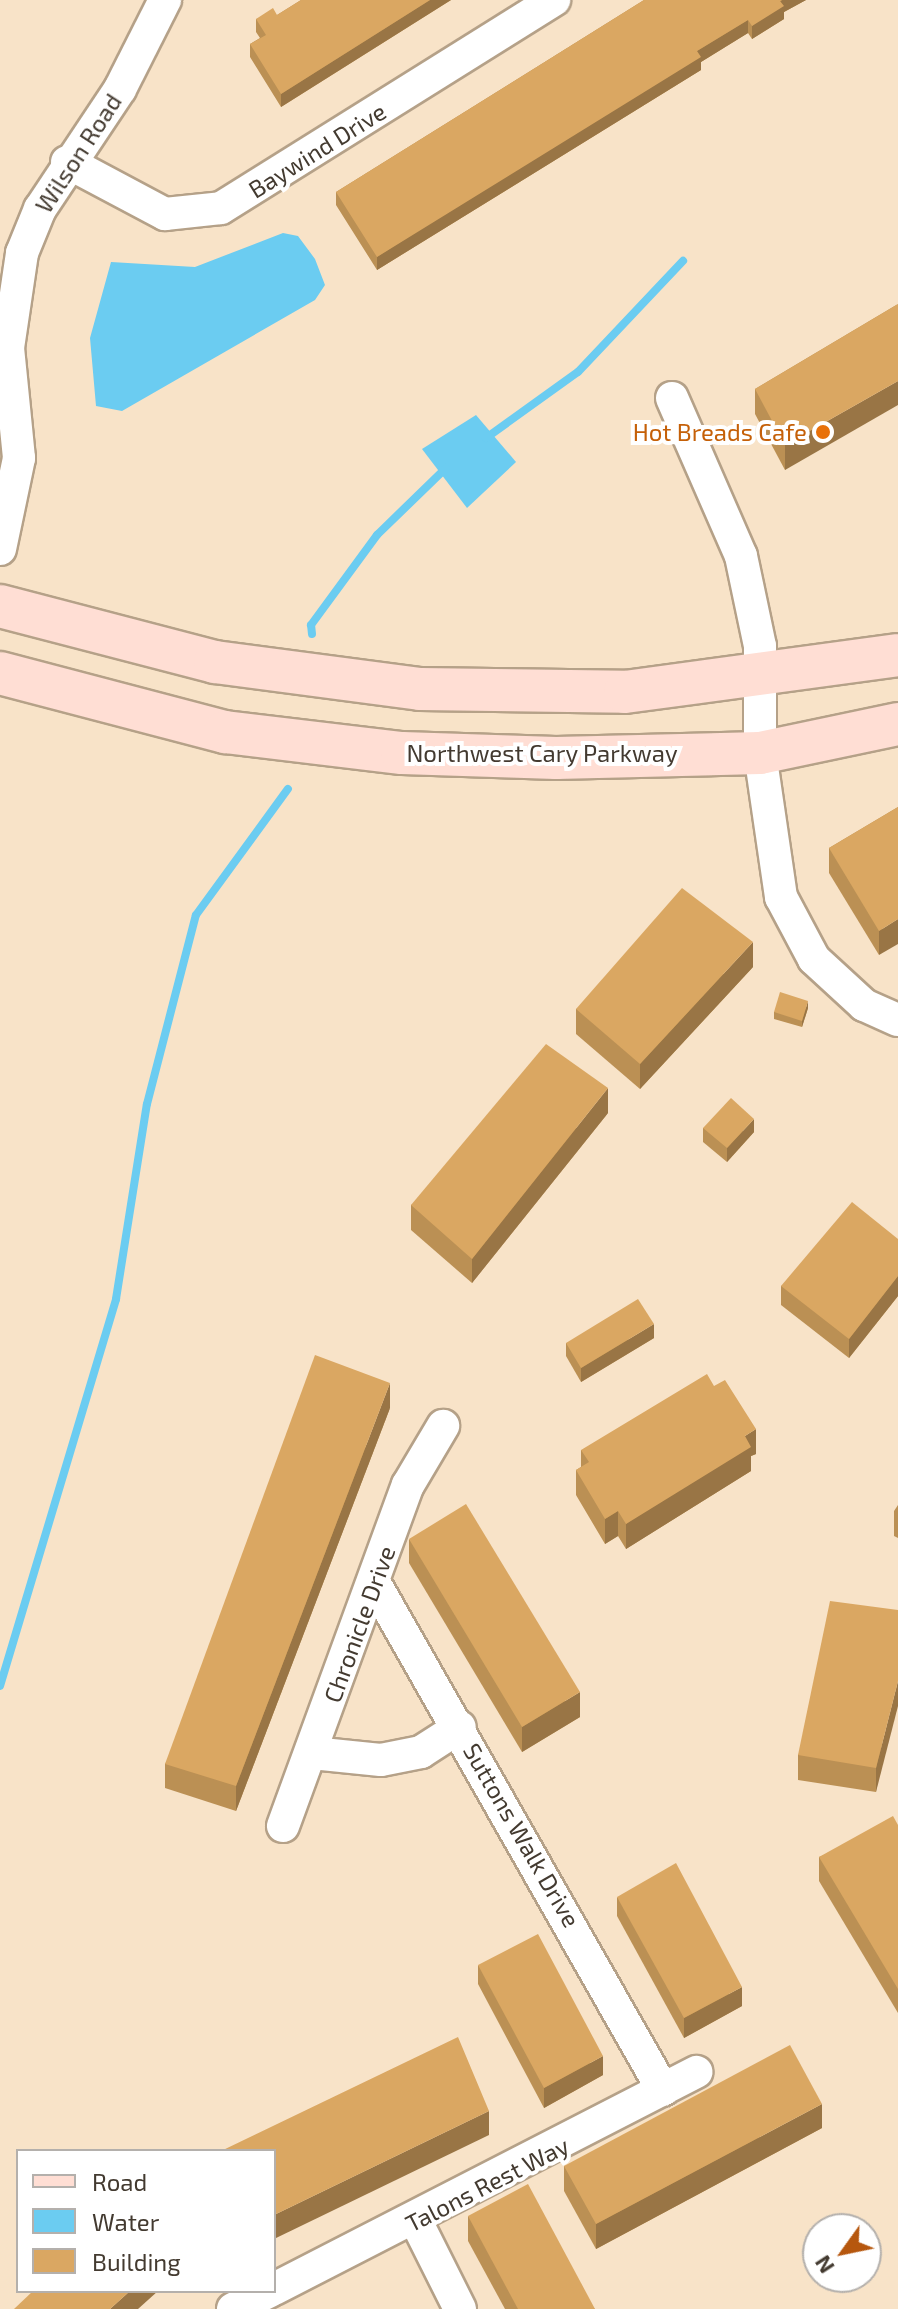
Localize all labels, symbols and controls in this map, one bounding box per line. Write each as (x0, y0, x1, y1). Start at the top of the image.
street label: Wilson Road (29, 88, 127, 218)
street label: Baywind Drive (243, 96, 391, 204)
place label: Hot Breads Cafe (633, 418, 807, 446)
marker: Hot Breads Cafe (814, 423, 832, 441)
street label: Northwest Cary Parkway (406, 739, 678, 767)
street label: Chronicle Drive (317, 1542, 401, 1706)
street label: Suttons Walk Drive (458, 1738, 586, 1932)
street label: Talons Rest Way (400, 2130, 574, 2238)
legend (16, 2149, 276, 2293)
text: Road (92, 2167, 147, 2196)
text: Water (92, 2207, 159, 2236)
north arrow (802, 2213, 882, 2293)
text: Building (92, 2247, 181, 2276)
text: N (808, 2251, 839, 2279)

